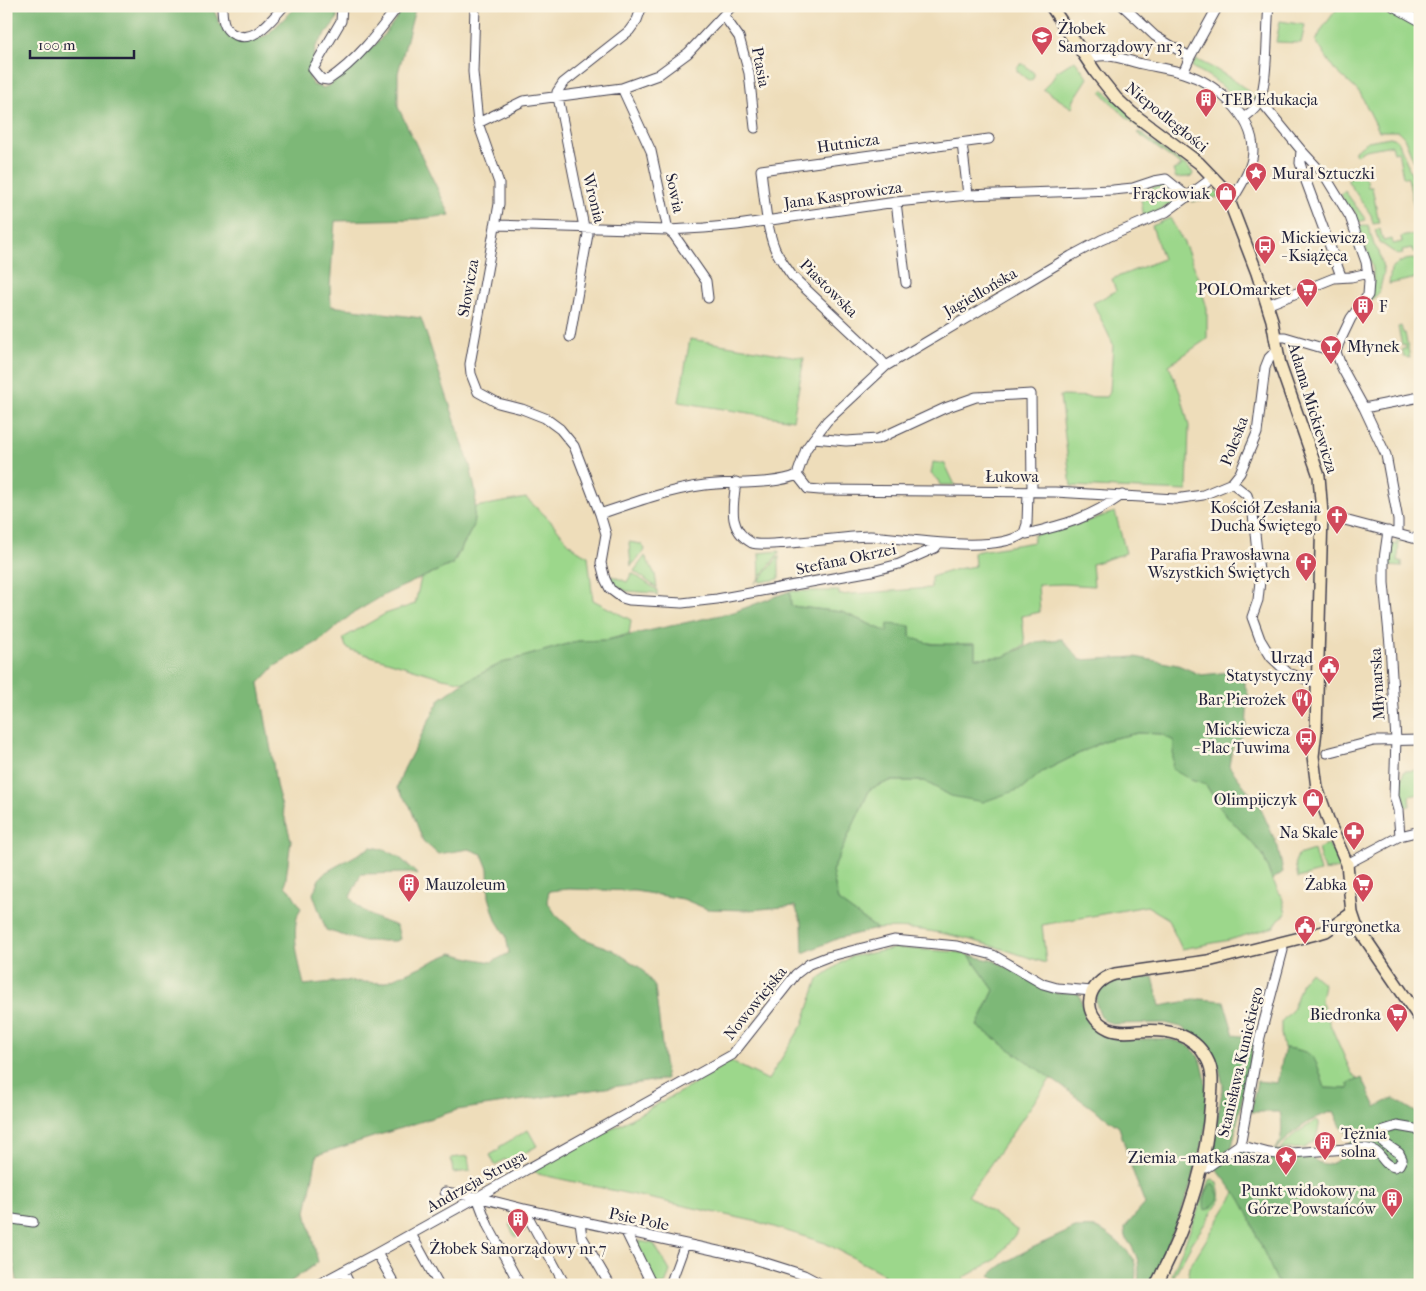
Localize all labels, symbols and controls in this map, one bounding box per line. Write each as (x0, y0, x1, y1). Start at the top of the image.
place label: Żłobek Samorządowy nr 3 (1058, 19, 1183, 56)
school or university icon: Żłobek Samorządowy nr 3 (1030, 25, 1054, 56)
scale bar (30, 28, 134, 60)
text: 100 m (38, 36, 76, 54)
street label: Ptasia (748, 45, 774, 89)
street label: Niepodległości (1122, 78, 1212, 156)
building icon: TEB Edukacja (1194, 87, 1218, 118)
place label: TEB Edukacja (1222, 90, 1319, 109)
street label: Hutnicza (816, 129, 881, 157)
place icon: Mural Sztuczki (1244, 161, 1268, 192)
place label: Mural Sztuczki (1272, 164, 1375, 183)
street label: Wronia (578, 170, 610, 226)
street label: Sowia (662, 171, 689, 215)
street label: Jana Kasprowicza (781, 177, 904, 213)
shop icon: Frąckowiak (1214, 181, 1238, 212)
place label: Frąckowiak (1132, 184, 1211, 203)
place label: Mickiewicza - Książęca (1281, 228, 1367, 265)
bus stop icon: Mickiewicza - Książęca (1253, 234, 1277, 265)
street label: Piastowska (796, 255, 863, 322)
street label: Słowicza (454, 257, 483, 318)
street label: Jagiellońska (938, 263, 1021, 322)
supermarket icon: POLOmarket (1295, 277, 1319, 308)
place label: POLOmarket (1198, 280, 1291, 299)
building icon: F (1351, 294, 1375, 325)
place label: F (1379, 297, 1388, 316)
bar icon: Młynek (1319, 334, 1343, 365)
place label: Młynek (1347, 337, 1400, 356)
street label: Adama Mickiewicza (1284, 339, 1342, 476)
street label: Poleska (1216, 413, 1252, 468)
street label: Łukowa (985, 467, 1039, 486)
place label: Kościół Zesłania Ducha Świętego (1210, 498, 1322, 535)
church icon: Kościół Zesłania Ducha Świętego (1325, 504, 1349, 535)
street label: Stefana Okrzei (794, 539, 898, 579)
place label: Parafia Prawosławna Wszystkich Świętych (1147, 545, 1291, 582)
church icon: Parafia Prawosławna Wszystkich Świętych (1294, 551, 1318, 582)
street label: Młynarska (1366, 647, 1388, 721)
place label: Urząd Statystyczny (1226, 648, 1313, 685)
public building icon: Urząd Statystyczny (1317, 654, 1341, 685)
restaurant icon: Bar Pierożek (1290, 687, 1314, 718)
place label: Bar Pierożek (1198, 690, 1287, 709)
place label: Mickiewicza - Plac Tuwima (1194, 720, 1291, 757)
bus stop icon: Mickiewicza - Plac Tuwima (1294, 726, 1318, 757)
shop icon: Olimpijczyk (1301, 787, 1325, 818)
place label: Olimpijczyk (1214, 790, 1298, 809)
pharmacy icon: Na Skale (1342, 820, 1366, 851)
place label: Na Skale (1279, 823, 1338, 842)
building icon: Mauzoleum (397, 872, 421, 903)
supermarket icon: Żabka (1351, 872, 1375, 903)
place label: Mauzoleum (425, 875, 506, 894)
place label: Żabka (1305, 875, 1348, 894)
public building icon: Furgonetka (1293, 914, 1317, 945)
place label: Furgonetka (1321, 917, 1401, 936)
street label: Nowowiejska (720, 962, 791, 1044)
street label: Stanisława Kunickiego (1213, 985, 1267, 1139)
supermarket icon: Biedronka (1385, 1002, 1409, 1033)
place label: Biedronka (1310, 1005, 1382, 1024)
place label: Tężnia solna (1341, 1124, 1387, 1161)
building icon: Tężnia solna (1313, 1130, 1337, 1161)
place icon: Ziemia - matka nasza (1274, 1145, 1298, 1176)
street label: Andrzeja Struga (422, 1146, 530, 1217)
place label: Ziemia - matka nasza (1128, 1148, 1271, 1167)
place label: Punkt widokowy na Górze Powstańców (1241, 1181, 1377, 1218)
building icon: Punkt widokowy na Górze Powstańców (1380, 1187, 1404, 1218)
street label: Psie Pole (607, 1203, 671, 1235)
building icon: Żłobek Samorządowy nr 7 (506, 1207, 530, 1238)
place label: Żłobek Samorządowy nr 7 (430, 1239, 607, 1258)

